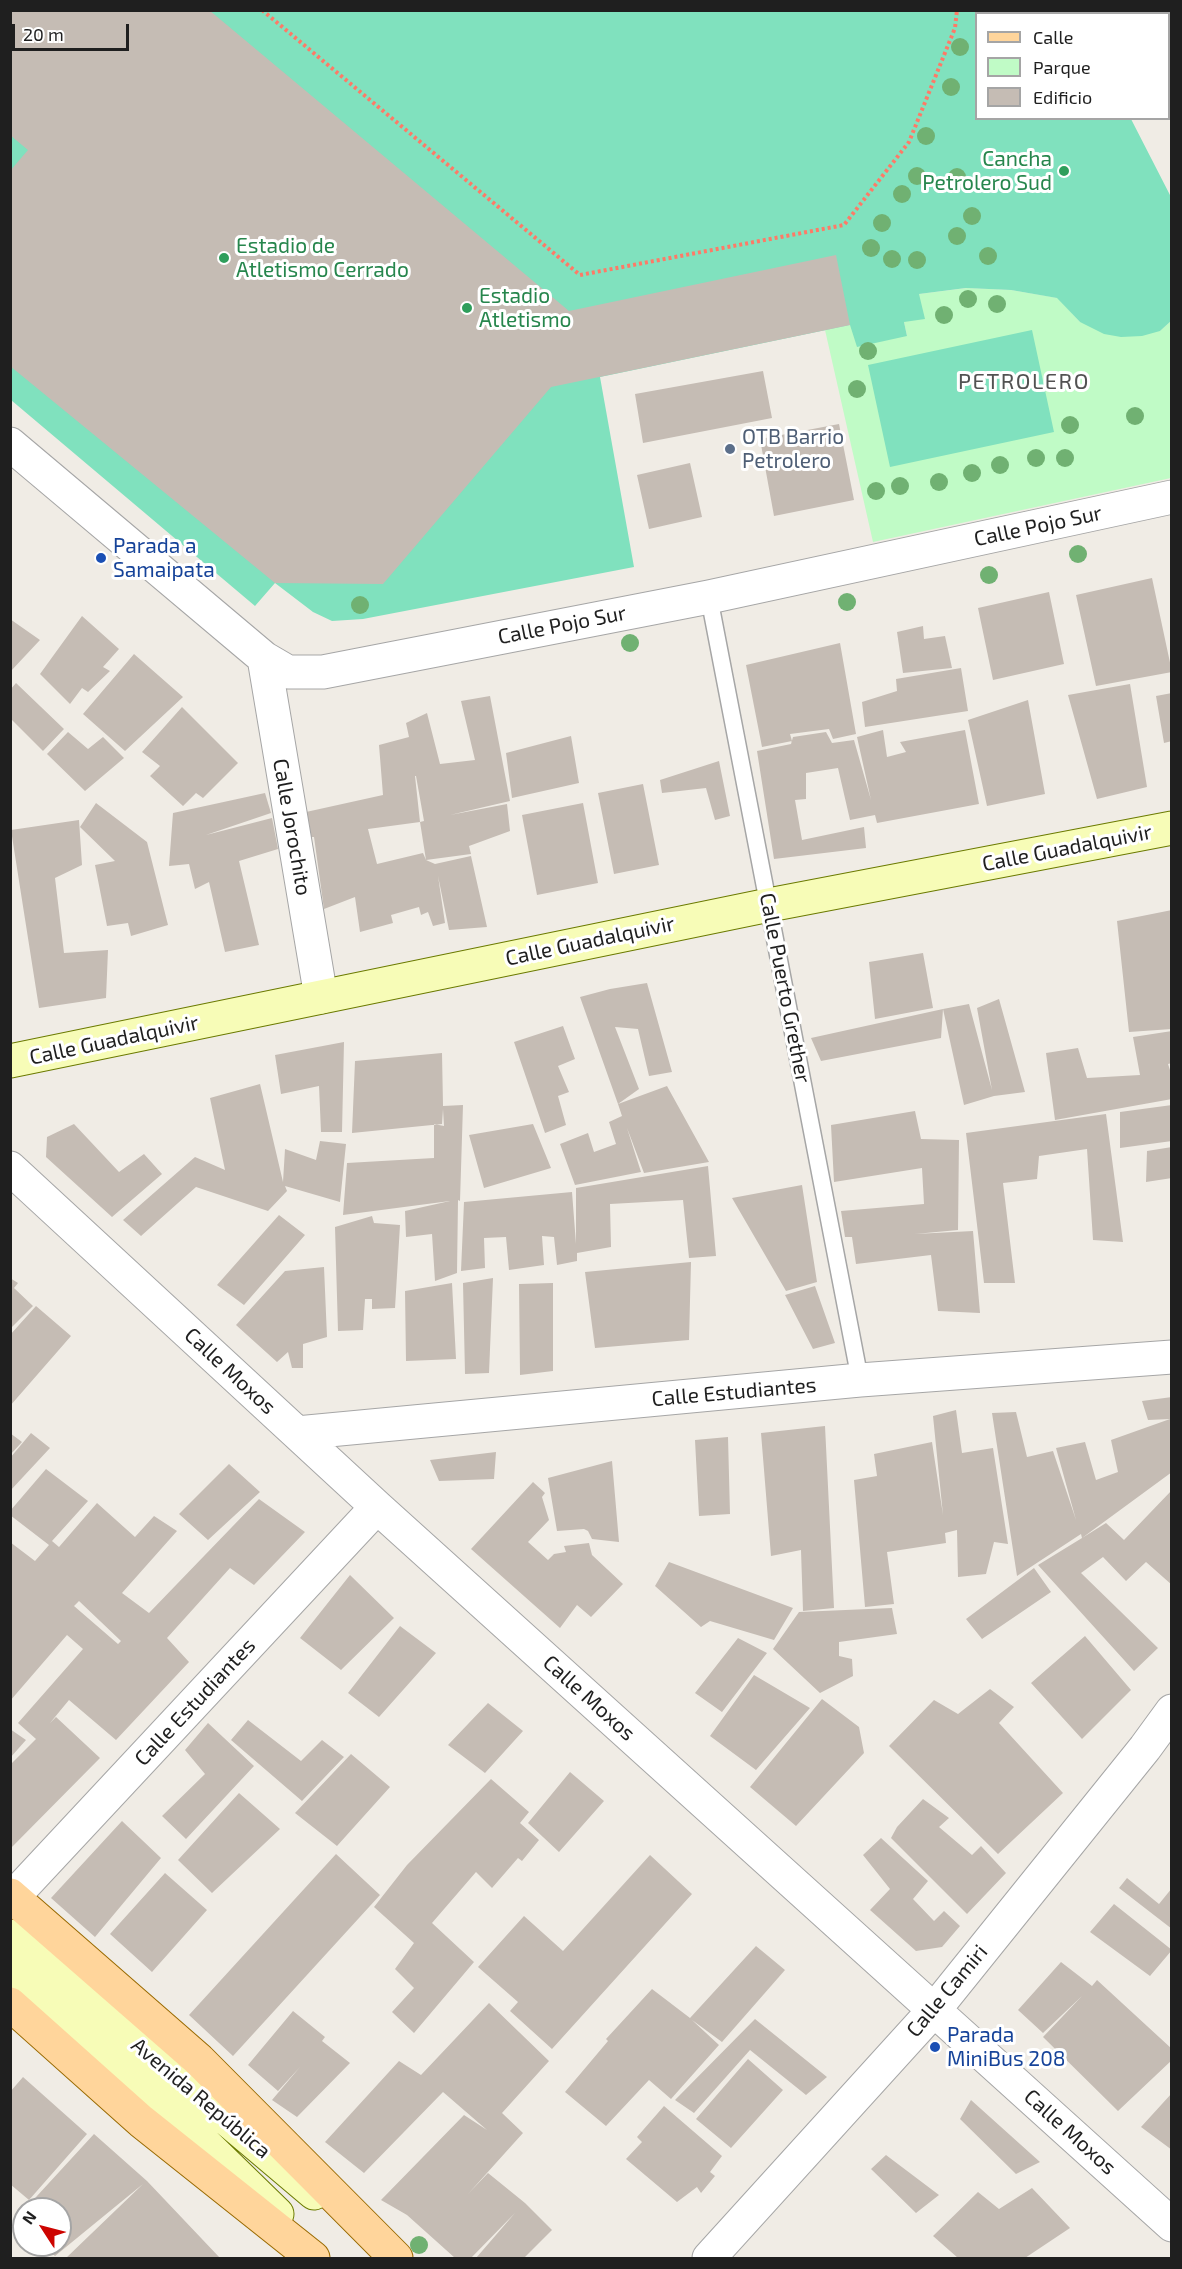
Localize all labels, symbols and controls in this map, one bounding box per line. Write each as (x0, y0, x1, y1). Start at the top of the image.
scale bar (15, 12, 132, 50)
legend (975, 12, 1170, 120)
text: 20 m (23, 23, 64, 45)
text: Calle (1033, 26, 1074, 48)
text: Parque (1033, 56, 1091, 78)
text: Edificio (1033, 86, 1092, 108)
place label: Cancha Petrolero Sud (922, 146, 1052, 196)
marker: Cancha Petrolero Sud (1057, 164, 1071, 178)
place label: Estadio de Atletismo Cerrado (236, 233, 409, 283)
marker: Estadio de Atletismo Cerrado (217, 251, 231, 265)
place label: Estadio Atletismo (479, 283, 572, 333)
marker: Estadio Atletismo (460, 301, 474, 315)
district label: PETROLERO (958, 369, 1090, 395)
place label: OTB Barrio Petrolero (742, 424, 844, 474)
marker: OTB Barrio Petrolero (723, 442, 737, 456)
street label: Calle Pojo Sur (972, 500, 1104, 552)
place label: Parada a Samaipata (113, 533, 215, 583)
marker: Parada a Samaipata (94, 551, 108, 565)
street label: Calle Pojo Sur (496, 600, 628, 650)
street label: Calle Jorochito (268, 757, 316, 897)
street label: Calle Guadalquivir (980, 819, 1154, 877)
street label: Calle Puerto Grether (754, 891, 816, 1085)
street label: Calle Guadalquivir (503, 911, 677, 971)
street label: Calle Guadalquivir (27, 1010, 201, 1070)
street label: Calle Moxos (179, 1322, 281, 1420)
street label: Calle Estudiantes (651, 1372, 817, 1412)
street label: Calle Estudiantes (129, 1633, 261, 1771)
street label: Calle Moxos (538, 1650, 640, 1746)
street label: Calle Camiri (901, 1940, 993, 2042)
place label: Parada MiniBus 208 (947, 2022, 1066, 2072)
street label: Avenida República (126, 2032, 276, 2164)
marker: Parada MiniBus 208 (928, 2040, 942, 2054)
street label: Calle Moxos (1019, 2084, 1121, 2180)
north arrow (12, 2197, 72, 2257)
text: N (18, 2207, 40, 2228)

